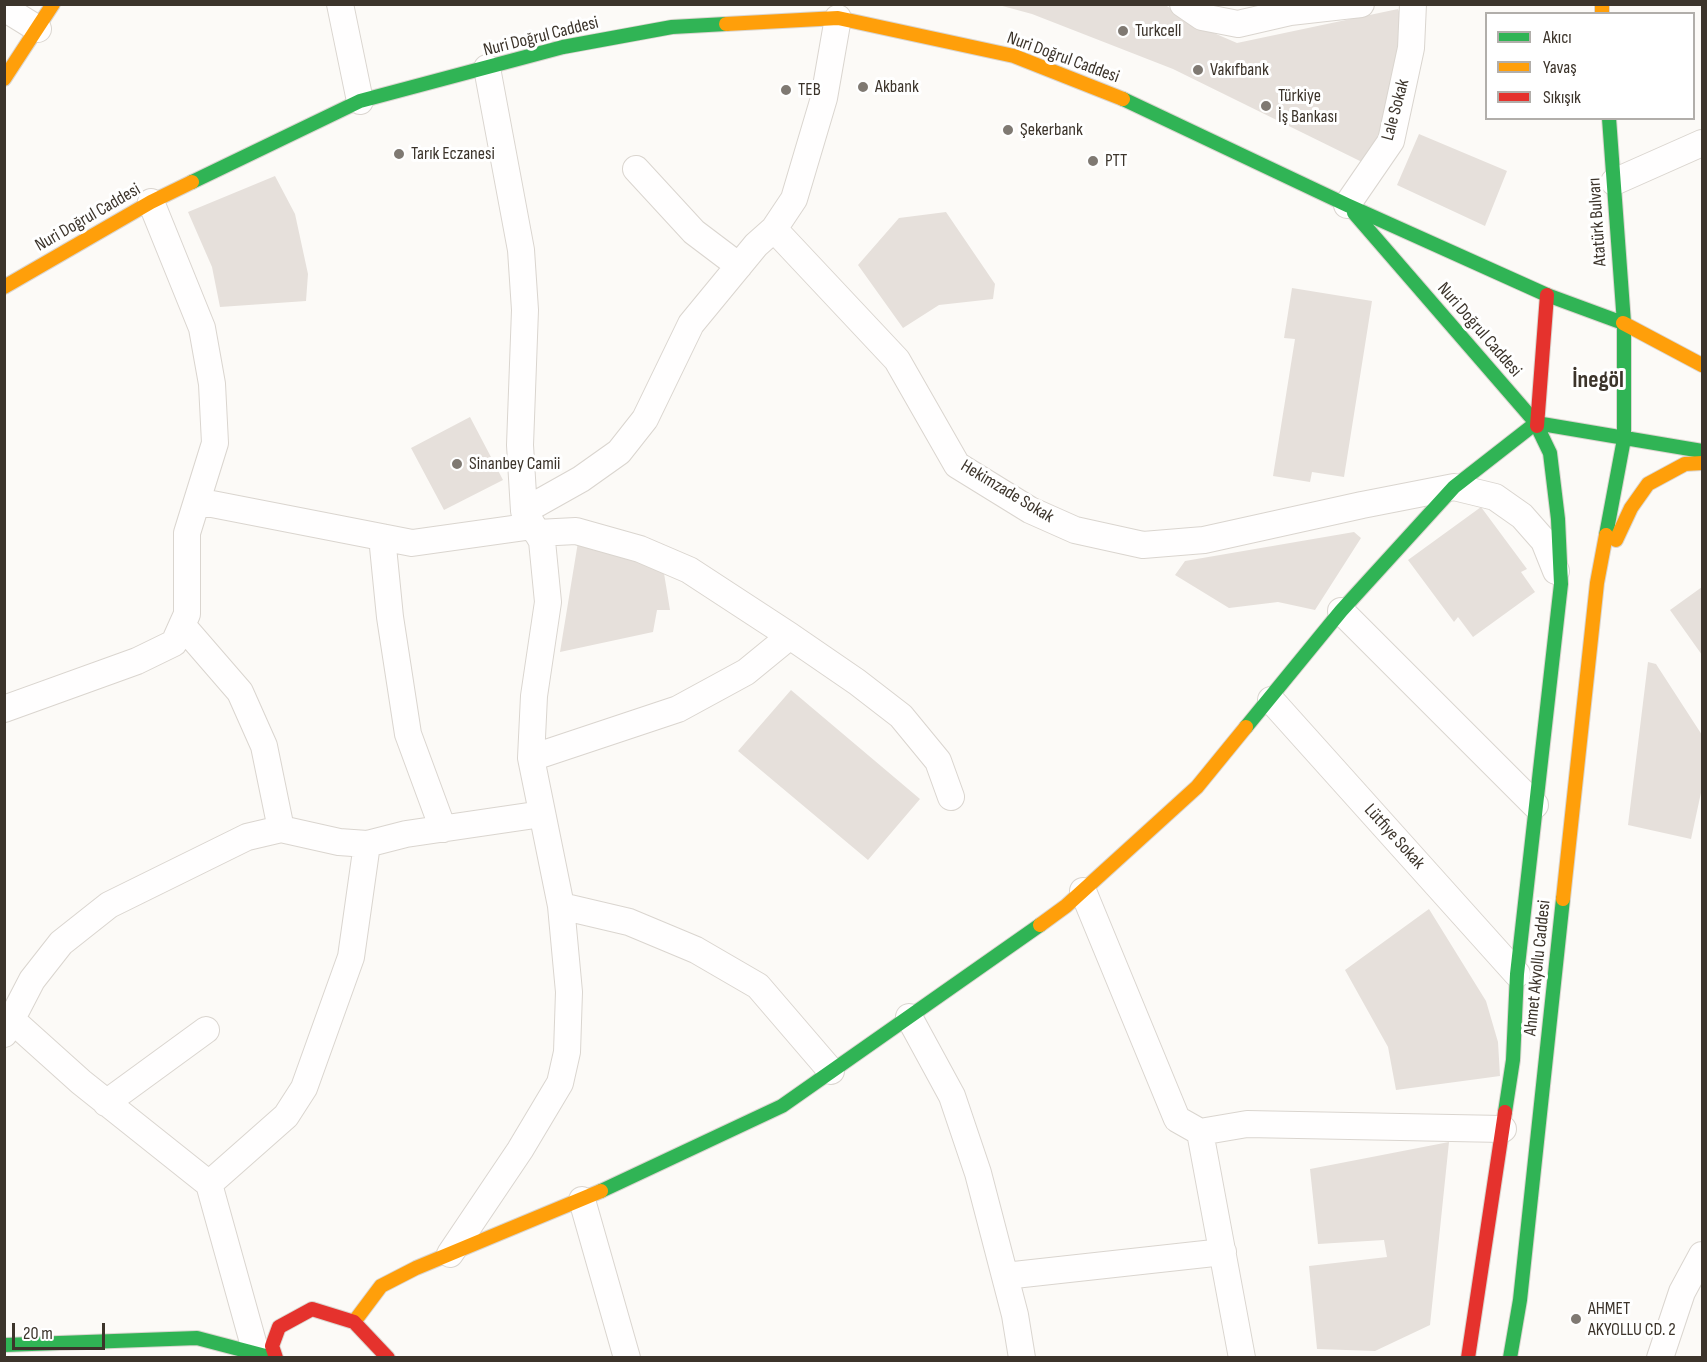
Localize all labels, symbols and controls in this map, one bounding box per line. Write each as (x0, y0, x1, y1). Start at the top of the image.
street label: Nuri Doğrul Caddesi (481, 12, 601, 62)
legend (1485, 12, 1695, 120)
place label: Turkcell (1135, 20, 1181, 42)
marker: Turkcell (1116, 24, 1130, 38)
text: Akıcı (1543, 27, 1572, 48)
street label: Nuri Doğrul Caddesi (1004, 28, 1122, 88)
text: Yavaş (1543, 57, 1577, 78)
place label: Vakıfbank (1210, 59, 1269, 81)
marker: Vakıfbank (1191, 63, 1205, 77)
place label: Akbank (875, 76, 919, 98)
street label: Lale Sokak (1377, 77, 1415, 143)
place label: TEB (798, 79, 821, 101)
marker: Akbank (856, 80, 870, 94)
marker: TEB (779, 83, 793, 97)
place label: Türkiye İş Bankası (1278, 85, 1337, 128)
text: Sıkışık (1543, 87, 1581, 108)
marker: Türkiye İş Bankası (1259, 99, 1273, 113)
place label: Şekerbank (1020, 119, 1083, 141)
marker: Şekerbank (1001, 123, 1015, 137)
place label: Tarık Eczanesi (411, 143, 495, 165)
marker: Tarık Eczanesi (392, 147, 406, 161)
place label: PTT (1105, 150, 1127, 172)
marker: PTT (1086, 154, 1100, 168)
street label: Atatürk Bulvarı (1584, 177, 1612, 267)
street label: Nuri Doğrul Caddesi (32, 179, 144, 257)
street label: Nuri Doğrul Caddesi (1432, 278, 1526, 382)
district label: İnegöl (1572, 367, 1624, 395)
place label: Sinanbey Camii (469, 453, 560, 475)
street label: Hekimzade Sokak (956, 456, 1058, 528)
marker: Sinanbey Camii (450, 457, 464, 471)
street label: Lütfiye Sokak (1359, 800, 1429, 874)
street label: Ahmet Akyollu Caddesi (1520, 899, 1556, 1037)
place label: AHMET AKYOLLU CD. 2 (1588, 1298, 1676, 1340)
scale bar (15, 1311, 108, 1349)
marker: AHMET AKYOLLU CD. 2 (1569, 1312, 1583, 1326)
text: 20 m (23, 1323, 53, 1344)

